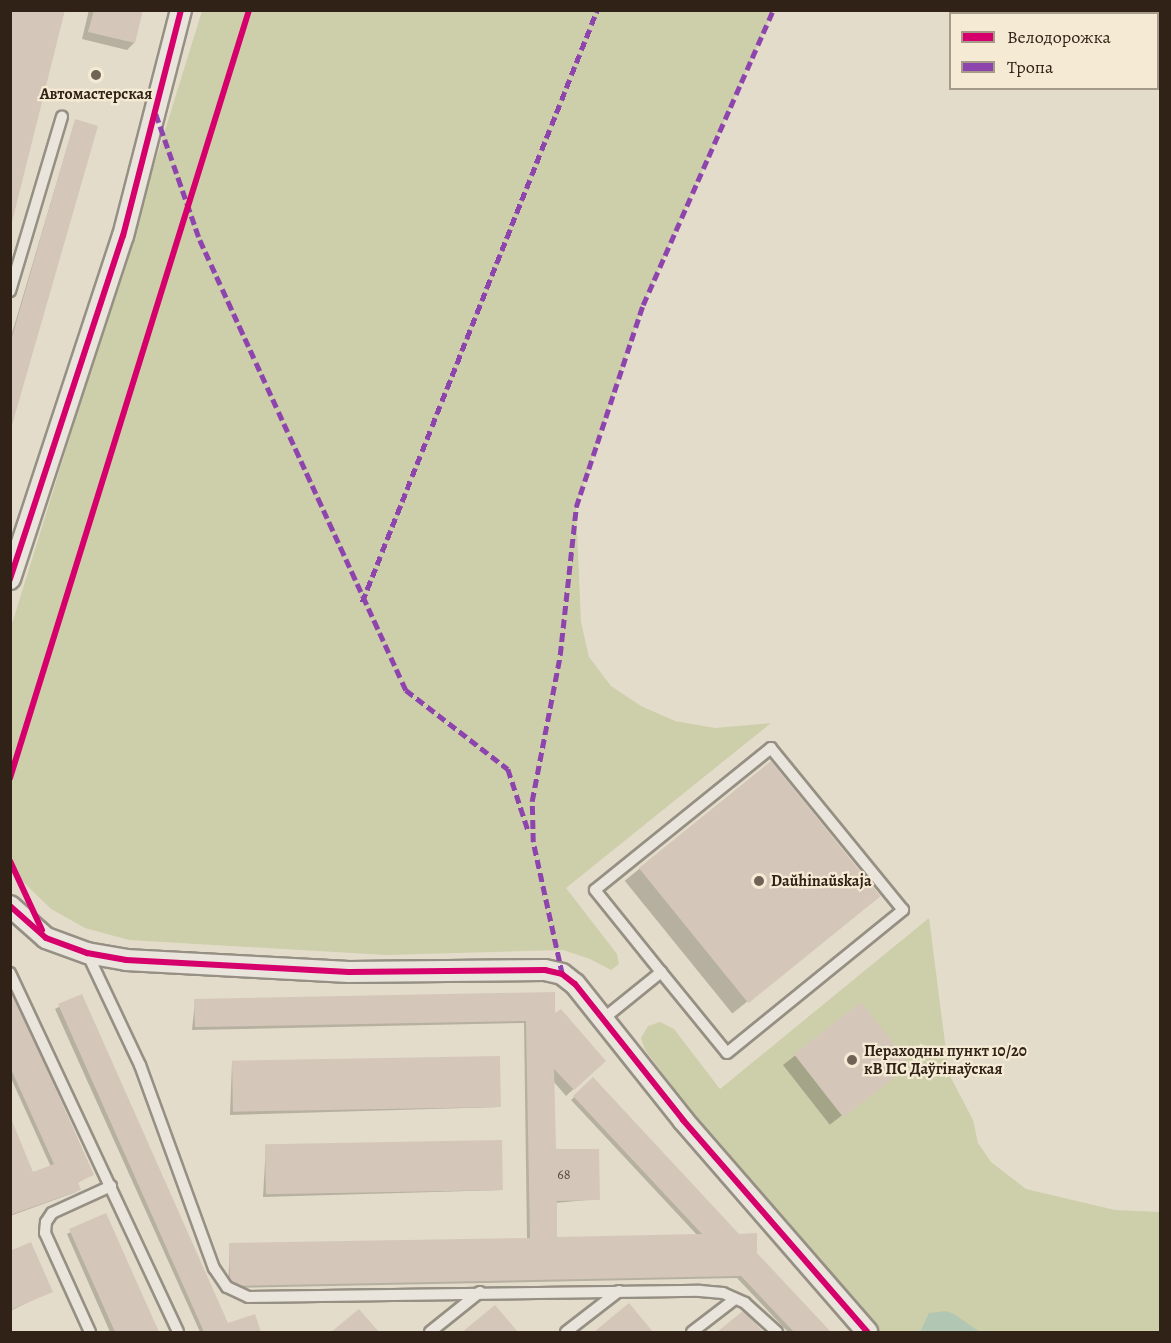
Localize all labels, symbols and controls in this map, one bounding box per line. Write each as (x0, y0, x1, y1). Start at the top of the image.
legend (949, 12, 1159, 90)
text: Велодорожка (1007, 25, 1111, 49)
text: Тропа (1007, 55, 1053, 79)
marker: Автомастерская (89, 68, 103, 82)
place label: Автомастерская (40, 84, 152, 104)
place label: Daŭhinaŭskaja (771, 871, 872, 891)
marker: Daŭhinaŭskaja (752, 874, 766, 888)
place label: Пераходны пункт 10/20 кВ ПС Даўгінаўская (864, 1041, 1027, 1079)
marker: Пераходны пункт 10/20 кВ ПС Даўгінаўская (845, 1053, 859, 1067)
house number: 68 (557, 1167, 571, 1183)

